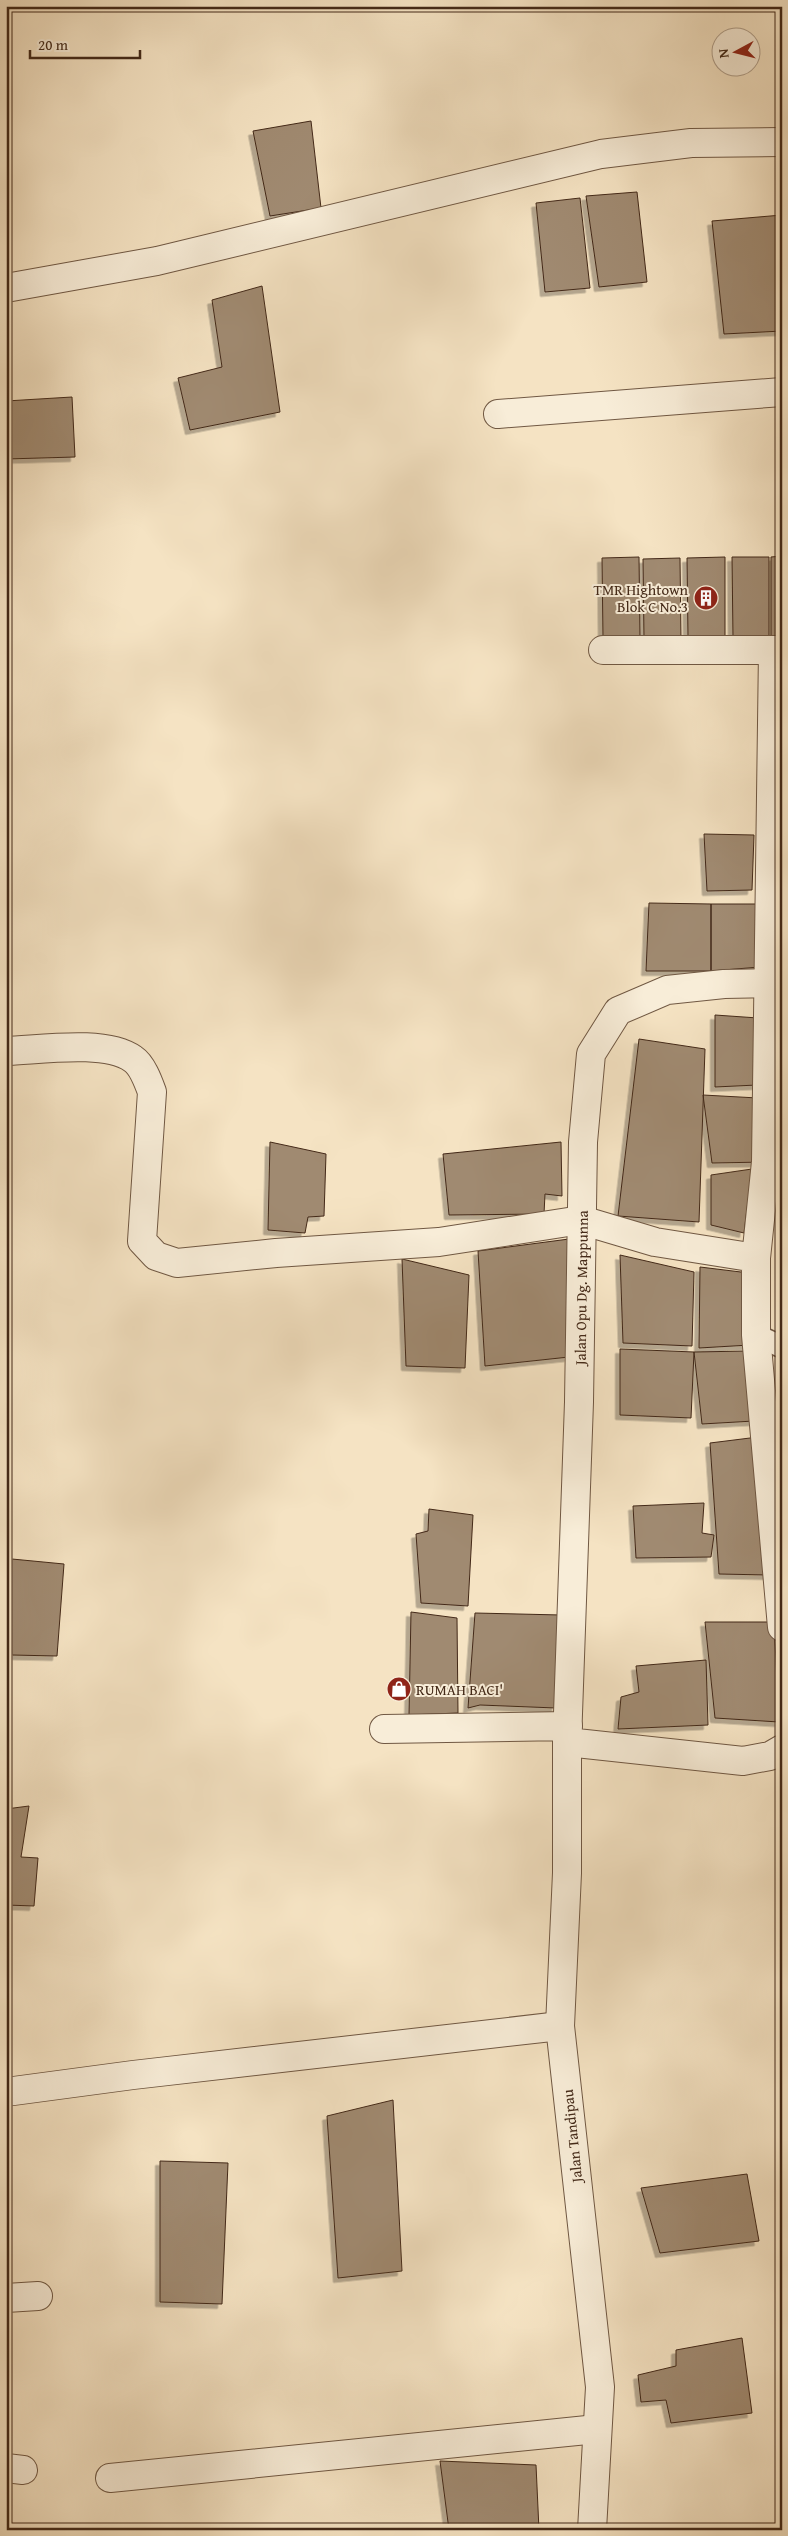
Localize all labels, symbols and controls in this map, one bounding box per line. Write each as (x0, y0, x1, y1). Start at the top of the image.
scale bar (30, 28, 140, 60)
north arrow (710, 28, 760, 78)
text: 20 m (38, 34, 69, 55)
text: N (713, 47, 734, 59)
place label: TMR Hightown Blok C No.3 (594, 579, 689, 617)
building icon: TMR Hightown Blok C No.3 (693, 585, 719, 611)
street label: Jalan Opu Dg. Mappunna (569, 1210, 592, 1367)
shop icon: RUMAH BACI' (386, 1676, 412, 1702)
place label: RUMAH BACI' (416, 1679, 503, 1700)
street label: Jalan Tandipau (557, 2087, 588, 2186)

